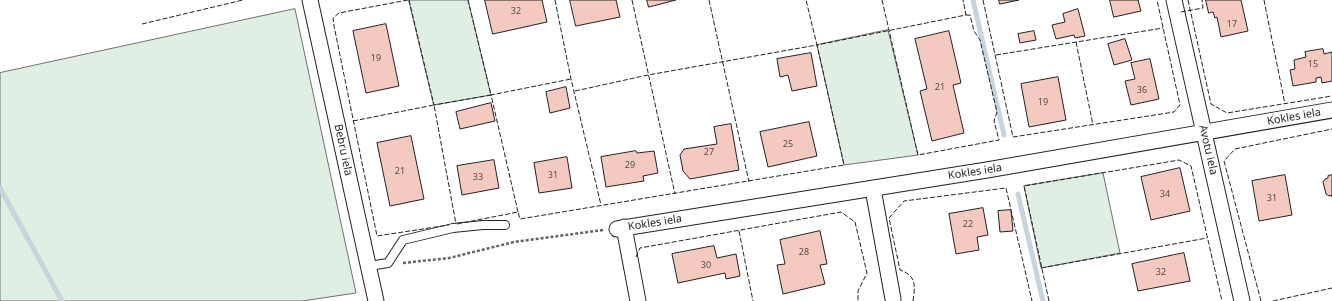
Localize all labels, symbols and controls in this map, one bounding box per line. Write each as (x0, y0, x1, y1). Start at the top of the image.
house number: 32 (511, 6, 521, 16)
house number: 17 (1227, 19, 1237, 29)
house number: 19 (371, 53, 381, 63)
house number: 15 (1308, 59, 1318, 69)
house number: 21 (935, 82, 945, 92)
house number: 36 (1137, 85, 1147, 95)
house number: 19 (1038, 97, 1048, 107)
street label: Kokles iela (1266, 106, 1322, 128)
street label: Bebru iela (331, 123, 355, 177)
street label: Avotu iela (1196, 124, 1220, 176)
house number: 25 (783, 139, 793, 149)
house number: 27 (704, 147, 714, 157)
house number: 29 (625, 160, 635, 170)
street label: Kokles iela (947, 161, 1003, 183)
house number: 21 (395, 166, 405, 176)
house number: 31 (548, 170, 558, 180)
house number: 33 (473, 172, 483, 182)
house number: 34 (1160, 189, 1170, 199)
house number: 31 (1267, 193, 1277, 203)
street label: Kokles iela (627, 212, 683, 234)
house number: 22 (963, 219, 973, 229)
house number: 28 (799, 247, 809, 257)
house number: 30 (701, 260, 711, 270)
house number: 32 (1156, 267, 1166, 277)

